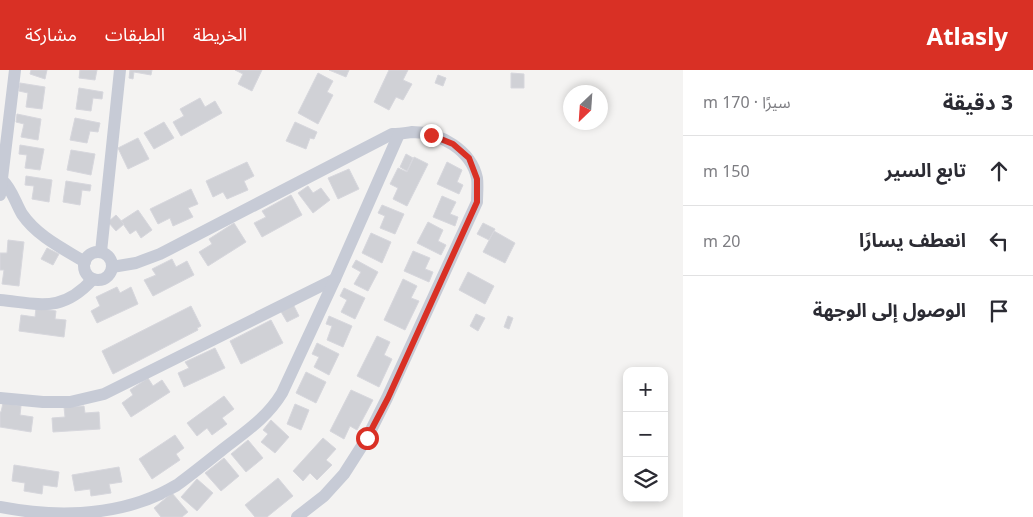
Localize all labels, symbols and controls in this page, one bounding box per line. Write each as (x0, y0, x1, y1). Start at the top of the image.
text: Atlasly (927, 19, 1008, 52)
text: مشاركة (25, 22, 77, 46)
text: الطبقات (105, 22, 165, 46)
text: الخريطة (193, 22, 247, 46)
north arrow (563, 85, 608, 130)
text: 3 دقيقة (943, 88, 1013, 116)
text: سيرًا · 170 m (703, 91, 790, 113)
route end (420, 124, 443, 147)
text: تابع السير (885, 157, 966, 183)
icon: ahead (985, 157, 1013, 185)
text: 150 m (703, 160, 750, 182)
text: انعطف يسارًا (859, 227, 966, 253)
icon: left (985, 227, 1013, 255)
text: 20 m (703, 230, 740, 252)
text: الوصول إلى الوجهة (813, 297, 966, 323)
icon: arrive (985, 297, 1013, 325)
map controls (623, 367, 668, 502)
button: + (623, 367, 668, 412)
button: − (623, 412, 668, 457)
route start (356, 427, 379, 450)
button: layers (623, 457, 668, 502)

